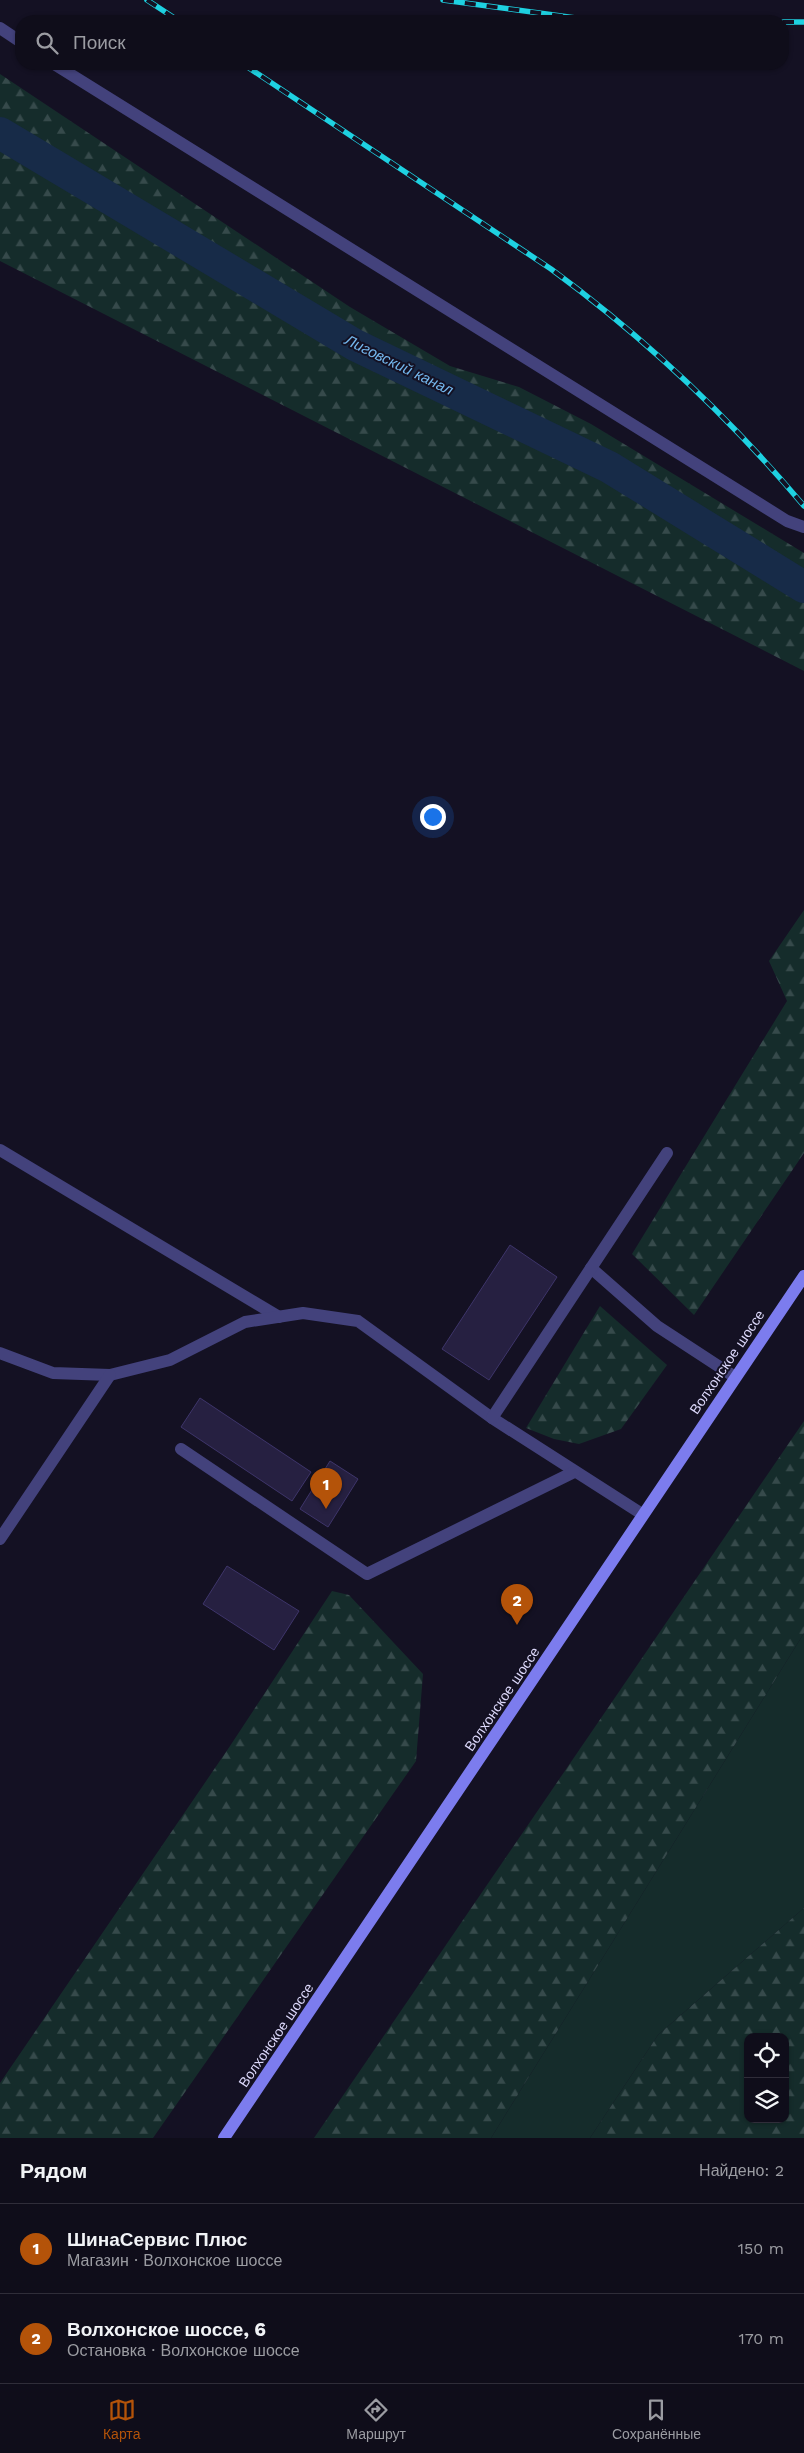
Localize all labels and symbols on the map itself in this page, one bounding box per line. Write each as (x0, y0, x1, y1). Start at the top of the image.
water label: Лиговский канал (341, 331, 457, 399)
your location (420, 804, 446, 830)
street label: Волхонское шоссе (686, 1307, 768, 1417)
pin: 1 (310, 1468, 342, 1509)
pin: 2 (501, 1584, 533, 1625)
street label: Волхонское шоссе (461, 1644, 543, 1754)
street label: Волхонское шоссе (235, 1980, 317, 2090)

